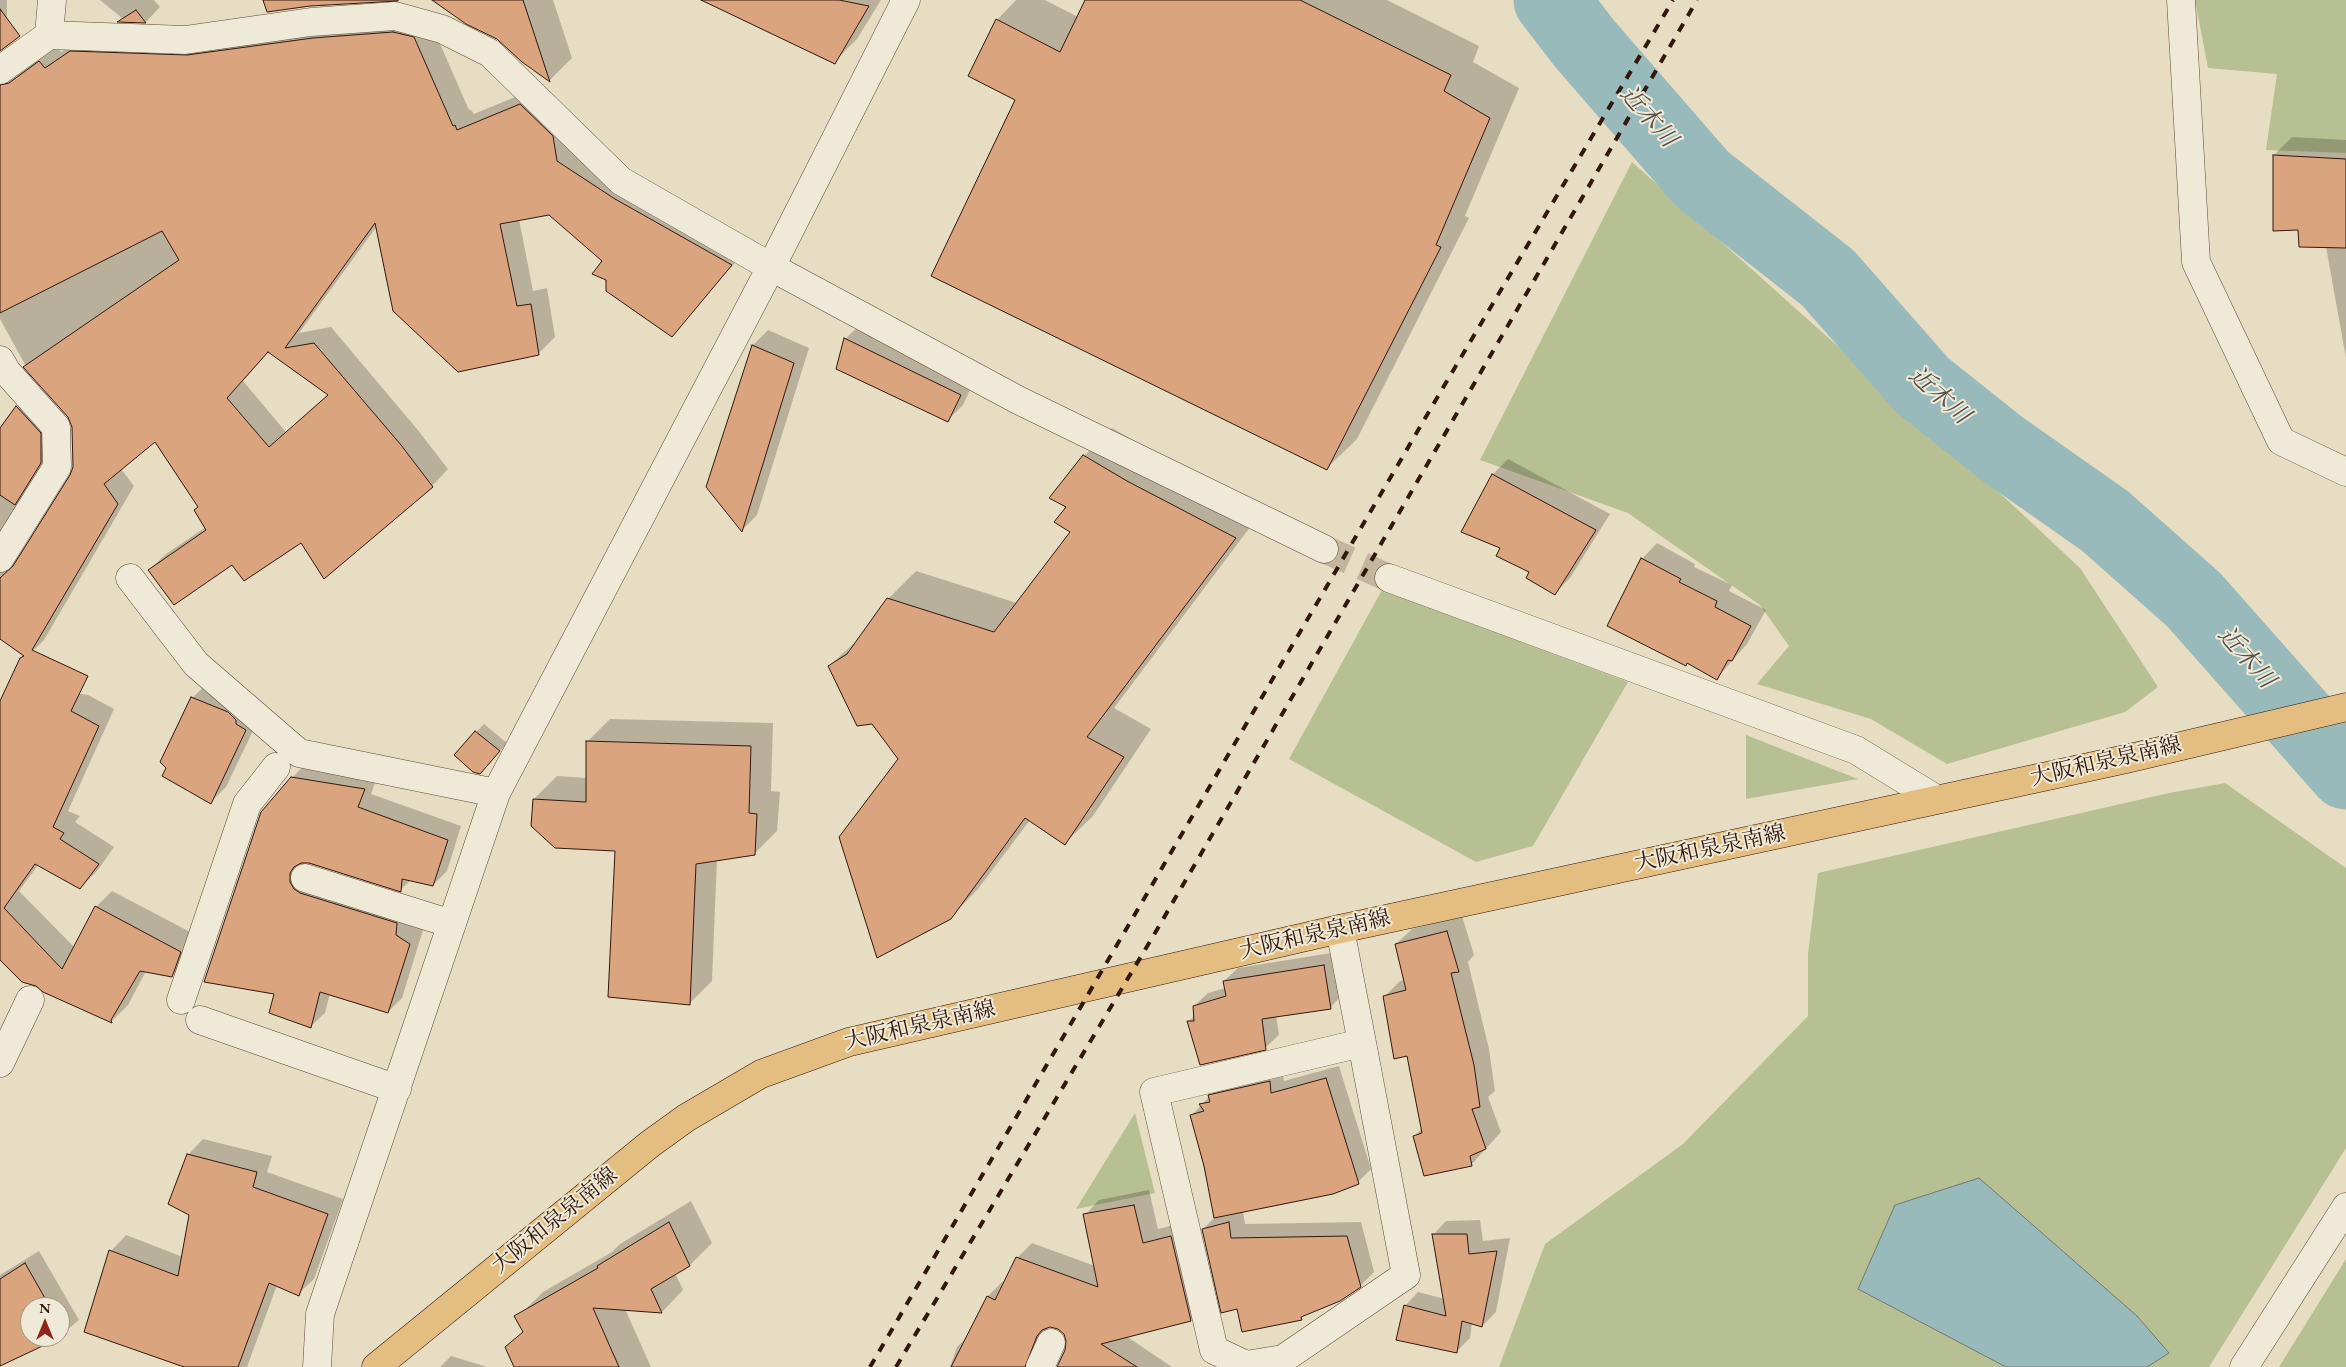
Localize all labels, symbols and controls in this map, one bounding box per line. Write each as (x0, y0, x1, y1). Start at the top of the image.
water label: 近木川 (1614, 80, 1682, 154)
water label: 近木川 (1903, 361, 1975, 431)
water label: 近木川 (2212, 621, 2280, 695)
street label: 大阪和泉泉南線 (2028, 732, 2184, 792)
street label: 大阪和泉泉南線 (1632, 820, 1788, 878)
street label: 大阪和泉泉南線 (1237, 905, 1393, 965)
street label: 大阪和泉泉南線 (842, 996, 998, 1056)
street label: 大阪和泉泉南線 (487, 1162, 623, 1280)
north arrow (20, 1297, 70, 1347)
text: N (39, 1299, 51, 1317)

